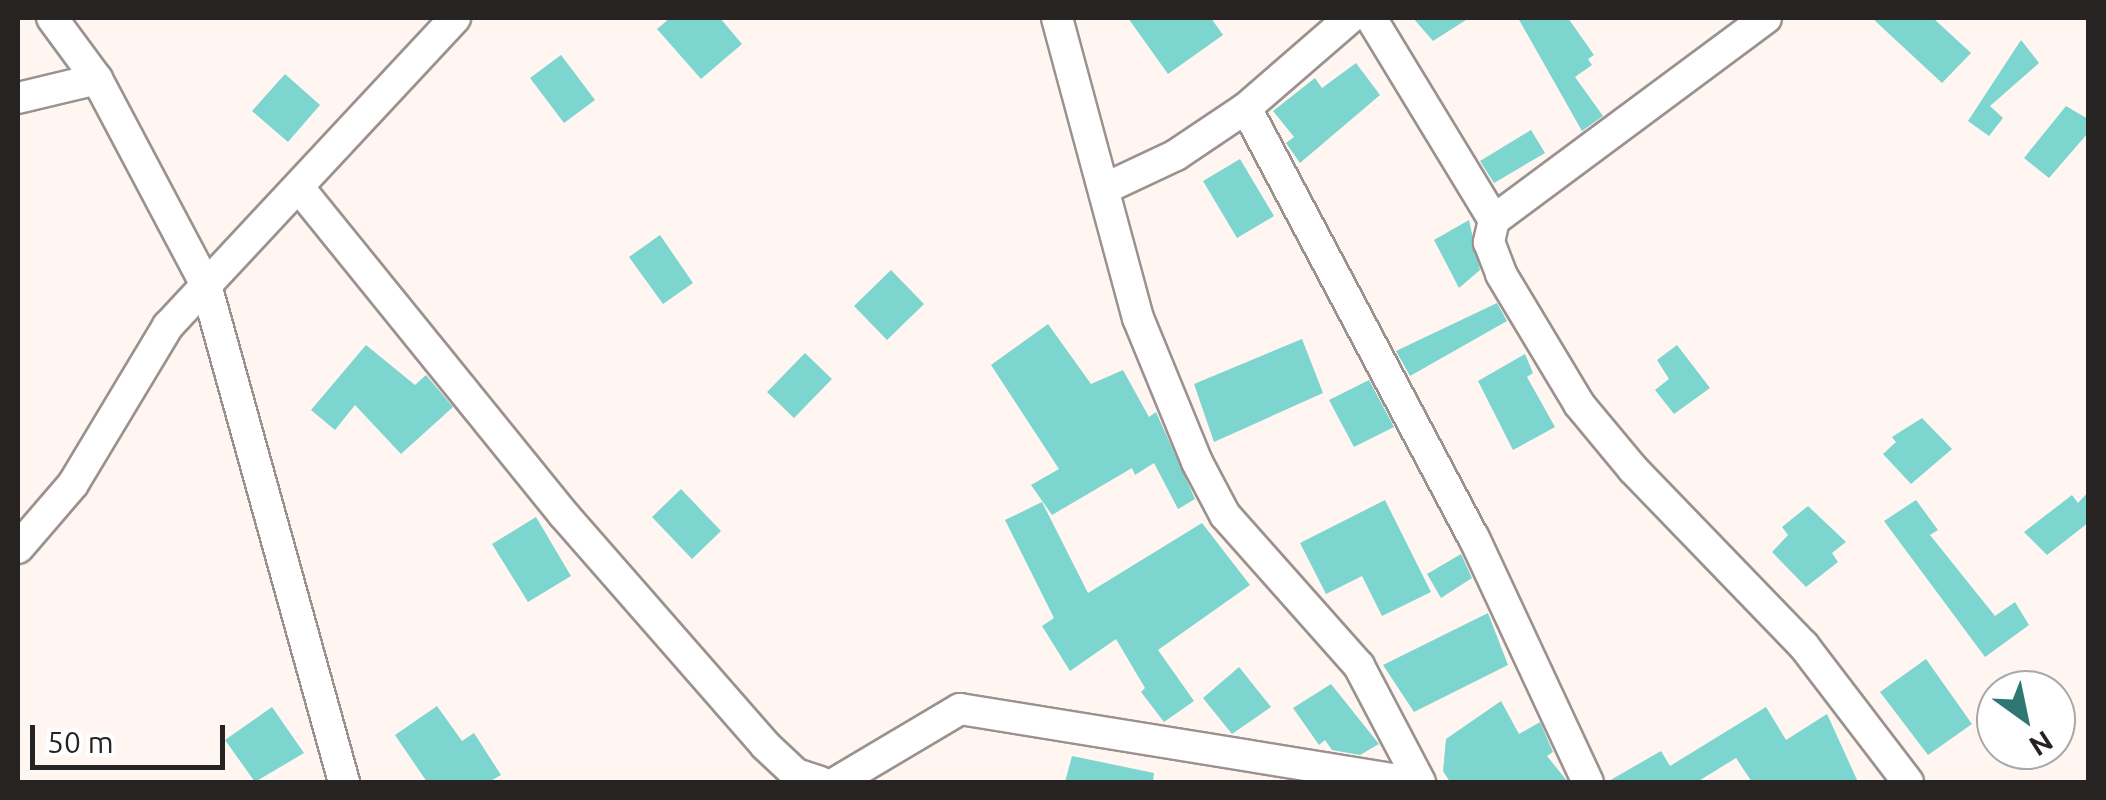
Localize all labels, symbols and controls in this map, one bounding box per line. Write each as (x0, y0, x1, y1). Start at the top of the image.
north arrow (1976, 670, 2076, 770)
scale bar (35, 705, 230, 767)
text: 50 m (47, 725, 114, 759)
text: N (2024, 725, 2059, 763)

